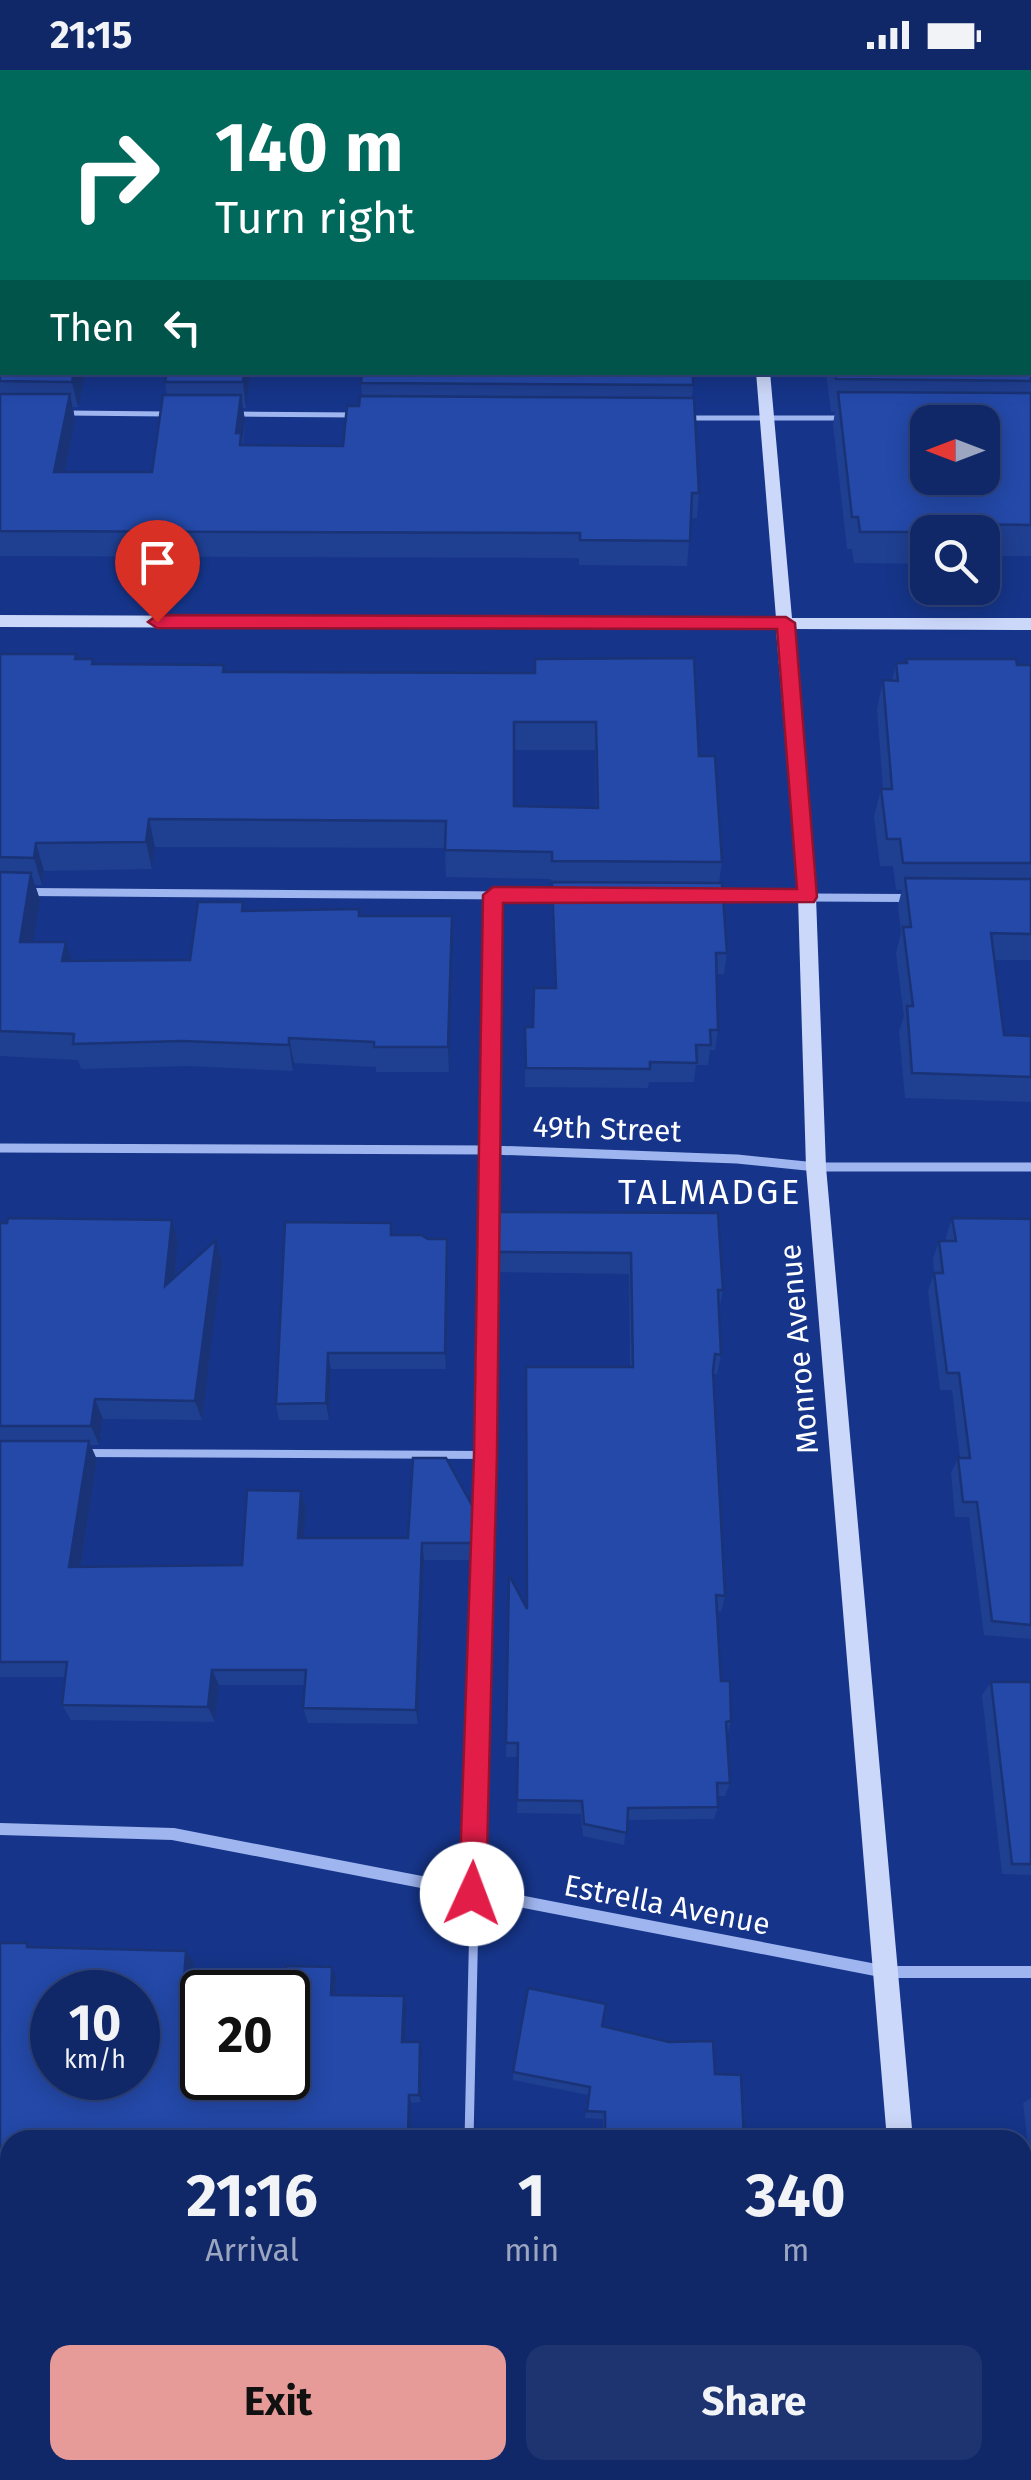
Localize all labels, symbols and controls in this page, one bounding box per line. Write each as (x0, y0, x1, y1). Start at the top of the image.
text: 21:15 (50, 12, 132, 58)
text: 140 m (215, 106, 404, 190)
icon: right (50, 110, 180, 240)
text: Turn right (215, 191, 414, 245)
icon: left (155, 300, 210, 355)
text: Then (50, 305, 135, 351)
north arrow (910, 405, 1000, 495)
map controls (910, 405, 1000, 605)
button: search (910, 515, 1000, 605)
pin (115, 520, 200, 623)
icon: arrive (130, 535, 185, 590)
street label: 49th Street (532, 1108, 682, 1150)
district label: TALMADGE (618, 1171, 802, 1213)
street label: Monroe Avenue (772, 1243, 826, 1455)
position arrow (420, 1842, 524, 1946)
street label: Estrella Avenue (561, 1867, 773, 1943)
speed limit sign: 20 (180, 1970, 310, 2100)
text: 10 (69, 1993, 121, 2053)
text: km/h (64, 2045, 126, 2075)
text: 21:16 (186, 2160, 318, 2232)
text: 1 (518, 2160, 546, 2232)
text: 340 (746, 2160, 846, 2232)
text: Arrival (205, 2231, 299, 2269)
text: min (504, 2231, 559, 2269)
text: m (782, 2231, 809, 2269)
button: Exit (50, 2345, 506, 2460)
button: Share (526, 2345, 982, 2460)

